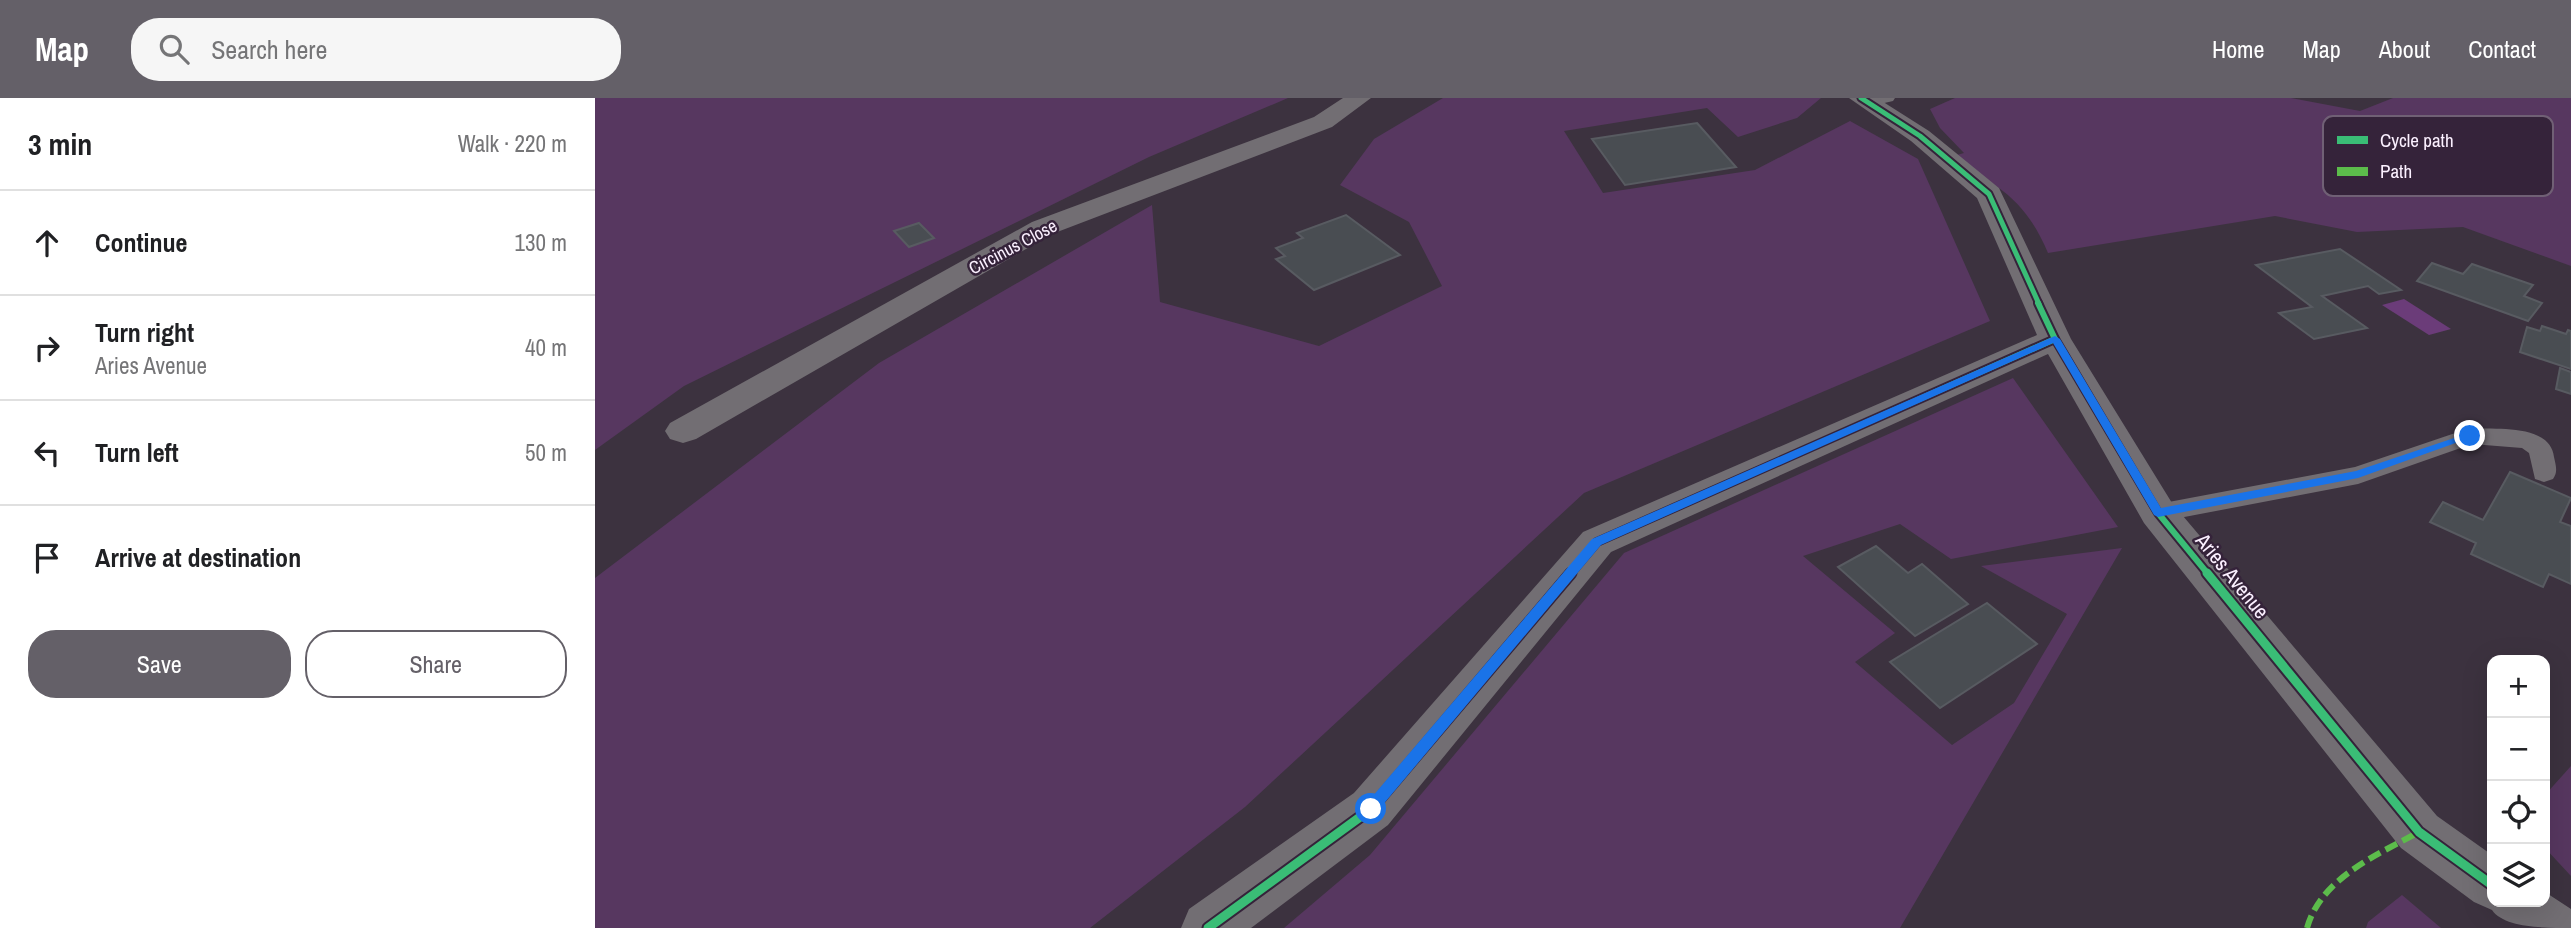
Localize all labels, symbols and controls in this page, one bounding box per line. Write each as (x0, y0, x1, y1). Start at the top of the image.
search box (131, 18, 621, 81)
text: Map (35, 27, 89, 71)
icon: search (155, 30, 193, 68)
text: Search here (211, 32, 327, 67)
text: Home (2212, 33, 2264, 65)
text: Map (2302, 33, 2341, 65)
text: About (2379, 33, 2430, 65)
text: Contact (2468, 33, 2536, 65)
legend (2323, 116, 2553, 196)
text: 3 min (28, 124, 92, 164)
text: Cycle path (2380, 127, 2454, 153)
text: Walk · 220 m (458, 128, 567, 159)
text: Path (2380, 158, 2412, 184)
street label: Circinus Close (964, 213, 1061, 280)
icon: ahead (28, 224, 66, 262)
text: Continue (95, 225, 187, 260)
text: 130 m (515, 227, 567, 258)
text: Turn right (95, 315, 194, 350)
icon: right (28, 329, 66, 367)
text: 40 m (525, 332, 567, 363)
text: Aries Avenue (95, 350, 207, 381)
route end (2454, 420, 2485, 451)
icon: left (28, 434, 66, 472)
text: Turn left (95, 435, 179, 470)
text: 50 m (525, 437, 567, 468)
street label: Aries Avenue (2188, 526, 2276, 625)
icon: arrive (28, 539, 66, 577)
text: Arrive at destination (95, 540, 301, 575)
button: Save (28, 630, 291, 698)
button: Share (305, 630, 567, 698)
map controls (2487, 655, 2550, 907)
button: + (2487, 655, 2550, 718)
button: − (2487, 718, 2550, 781)
button: locate (2487, 781, 2550, 844)
route start (1355, 793, 1386, 824)
button: layers (2487, 844, 2550, 907)

